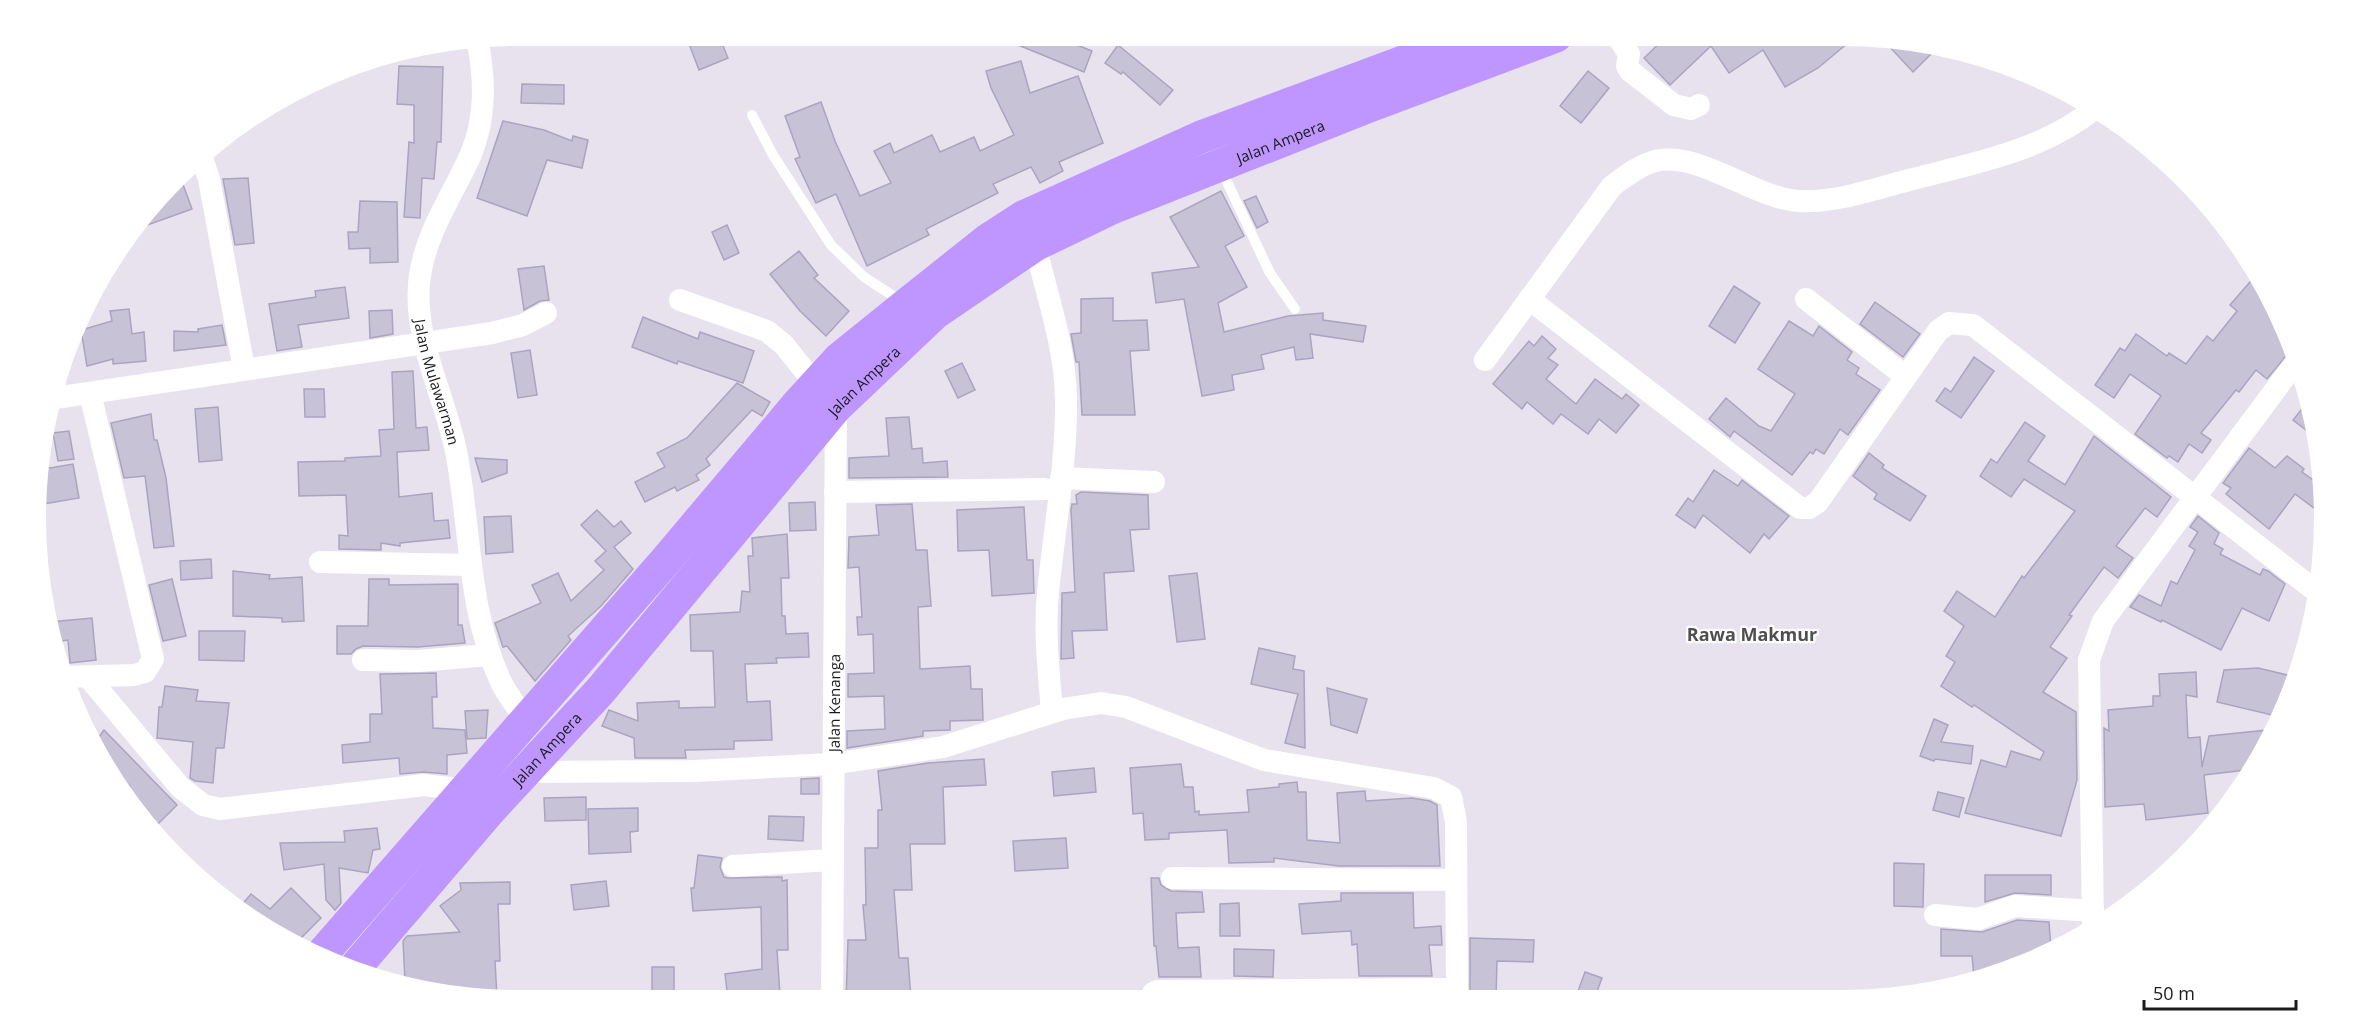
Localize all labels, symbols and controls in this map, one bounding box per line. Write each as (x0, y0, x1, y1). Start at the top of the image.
street label: Jalan Ampera (1232, 115, 1327, 168)
street label: Jalan Mulawarman (410, 316, 464, 447)
street label: Jalan Ampera (822, 341, 904, 421)
district label: Rawa Makmur (1687, 622, 1817, 646)
street label: Jalan Kenanga (824, 654, 844, 754)
street label: Jalan Ampera (506, 708, 586, 791)
scale bar (2144, 973, 2296, 1011)
text: 50 m (2153, 981, 2195, 1005)

